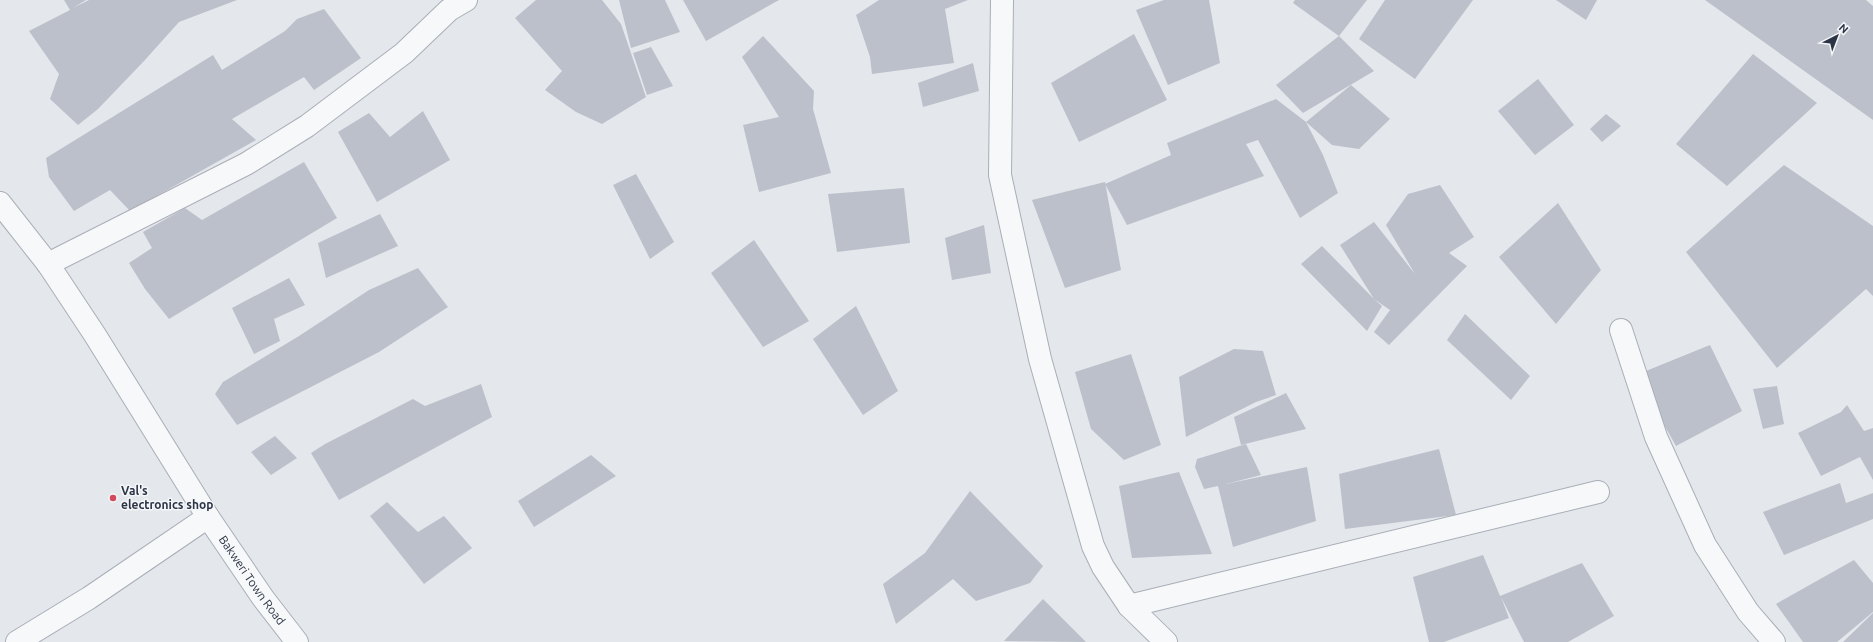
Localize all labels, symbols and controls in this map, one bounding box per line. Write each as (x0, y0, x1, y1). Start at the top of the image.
north arrow (1817, 16, 1857, 56)
text: N (1837, 21, 1851, 36)
place label: Val's electronics shop (121, 484, 213, 511)
marker: Val's electronics shop (108, 493, 118, 503)
street label: Bakweri Town Road (217, 533, 288, 627)

